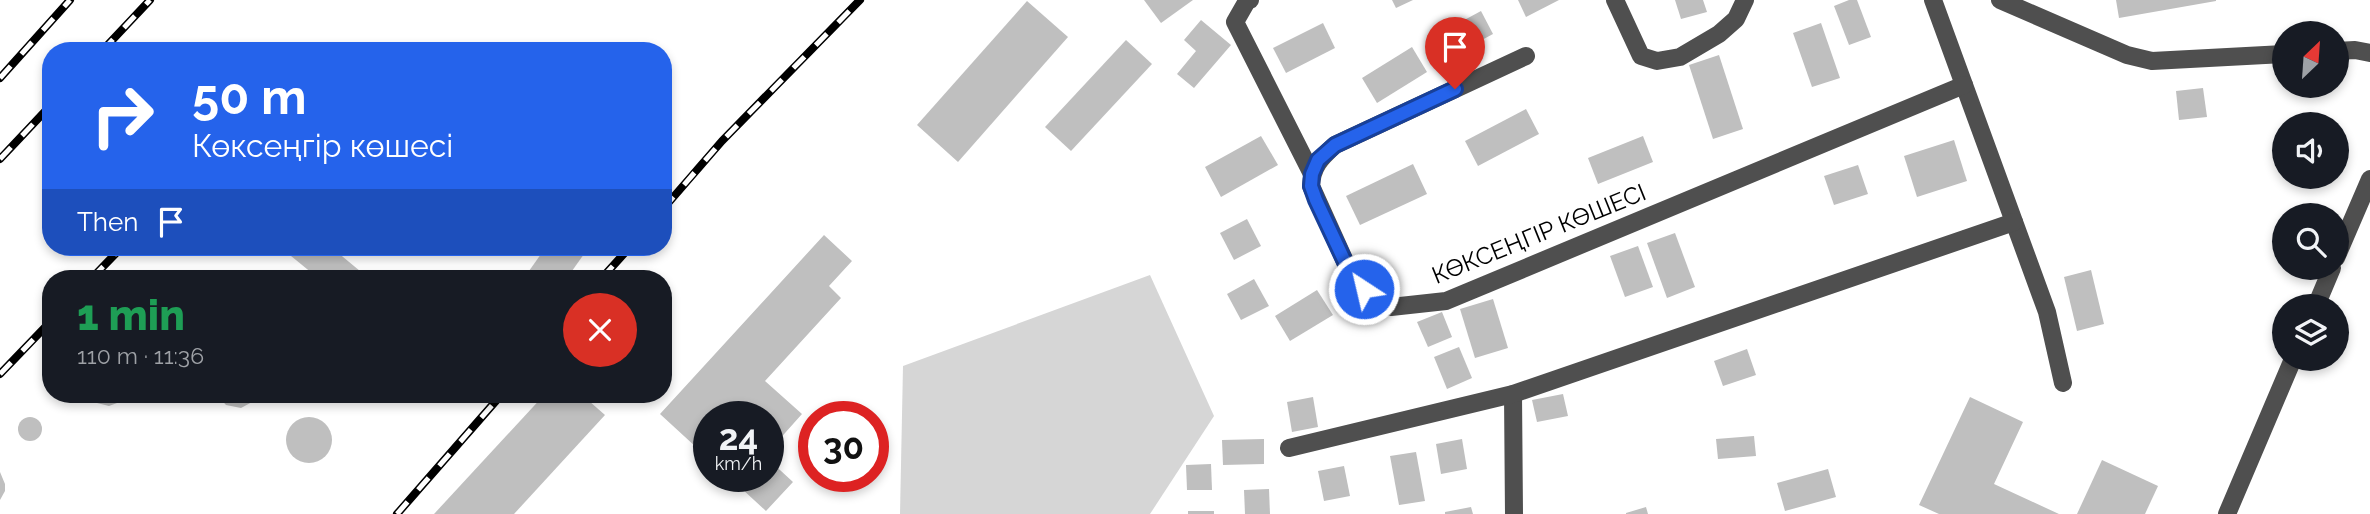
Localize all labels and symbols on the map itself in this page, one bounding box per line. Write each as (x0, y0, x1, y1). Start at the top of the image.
pin (1425, 17, 1485, 89)
north arrow (2272, 21, 2348, 98)
street label: КӨКСЕҢГІР КӨШЕСІ (1428, 177, 1650, 290)
position arrow (1327, 252, 1401, 326)
speed limit sign: 30 (798, 401, 889, 492)

